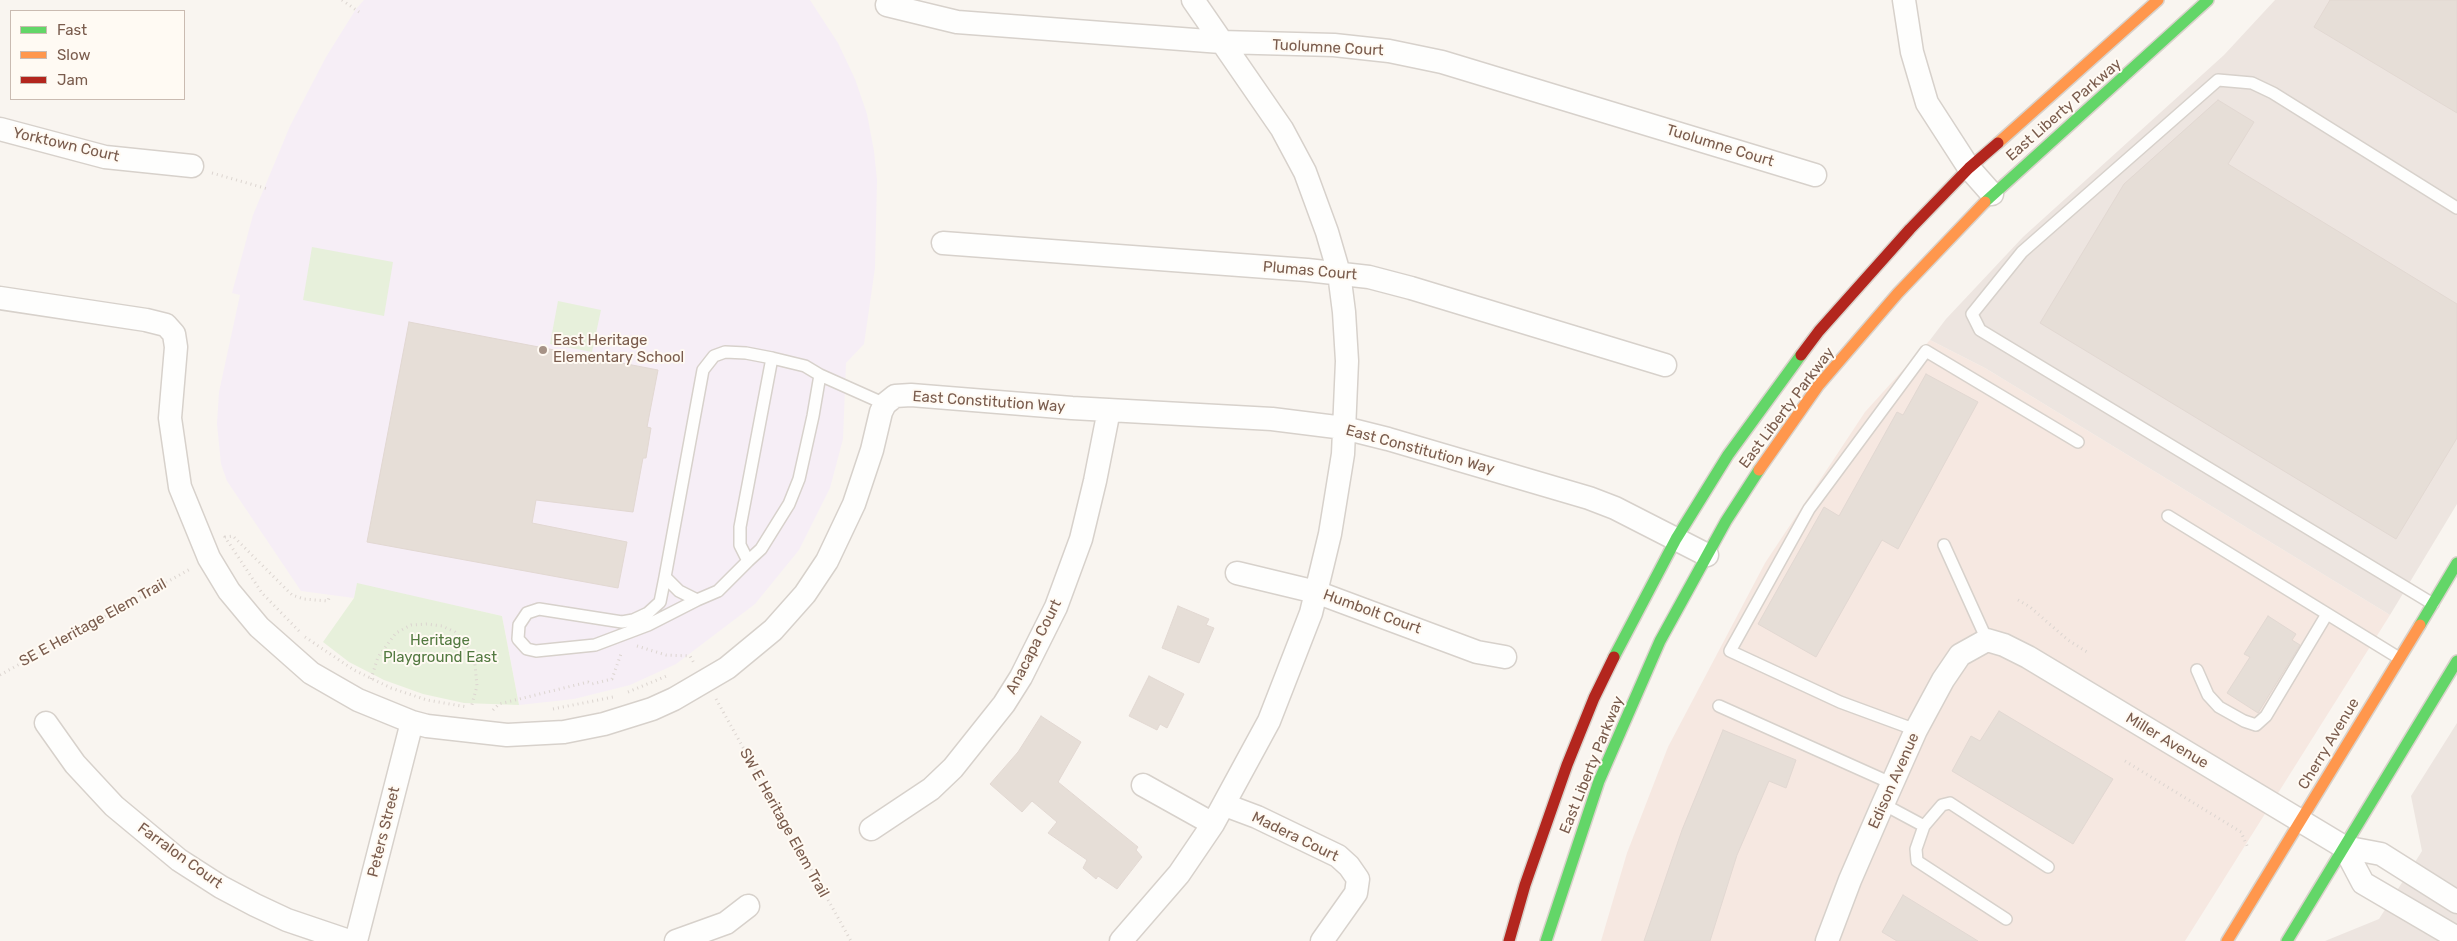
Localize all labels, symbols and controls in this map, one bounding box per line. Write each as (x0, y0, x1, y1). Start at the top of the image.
legend (10, 10, 185, 100)
text: Fast (57, 21, 87, 39)
street label: Tuolumne Court (1272, 36, 1384, 60)
text: Slow (57, 46, 90, 64)
street label: East Liberty Parkway (2003, 55, 2125, 165)
text: Jam (57, 71, 88, 89)
street label: Tuolumne Court (1664, 121, 1776, 171)
street label: Yorktown Court (11, 124, 121, 166)
street label: Plumas Court (1262, 258, 1358, 284)
place label: East Heritage Elementary School (553, 332, 684, 367)
marker: East Heritage Elementary School (537, 344, 549, 356)
street label: East Liberty Parkway (1736, 344, 1838, 472)
street label: East Constitution Way (912, 388, 1066, 416)
street label: East Constitution Way (1344, 421, 1496, 479)
street label: SE E Heritage Elem Trail (16, 575, 170, 671)
street label: Humbolt Court (1321, 586, 1423, 638)
street label: Anacapa Court (1002, 597, 1066, 697)
park label: Heritage Playground East (383, 632, 497, 667)
street label: East Liberty Parkway (1556, 694, 1628, 836)
street label: Cherry Avenue (2295, 695, 2363, 793)
street label: Miller Avenue (2122, 709, 2212, 773)
street label: Edison Avenue (1865, 730, 1923, 832)
street label: SW E Heritage Elem Trail (735, 745, 833, 901)
street label: Peters Street (364, 785, 404, 879)
street label: Madera Court (1249, 808, 1341, 866)
street label: Farralon Court (134, 819, 226, 893)

